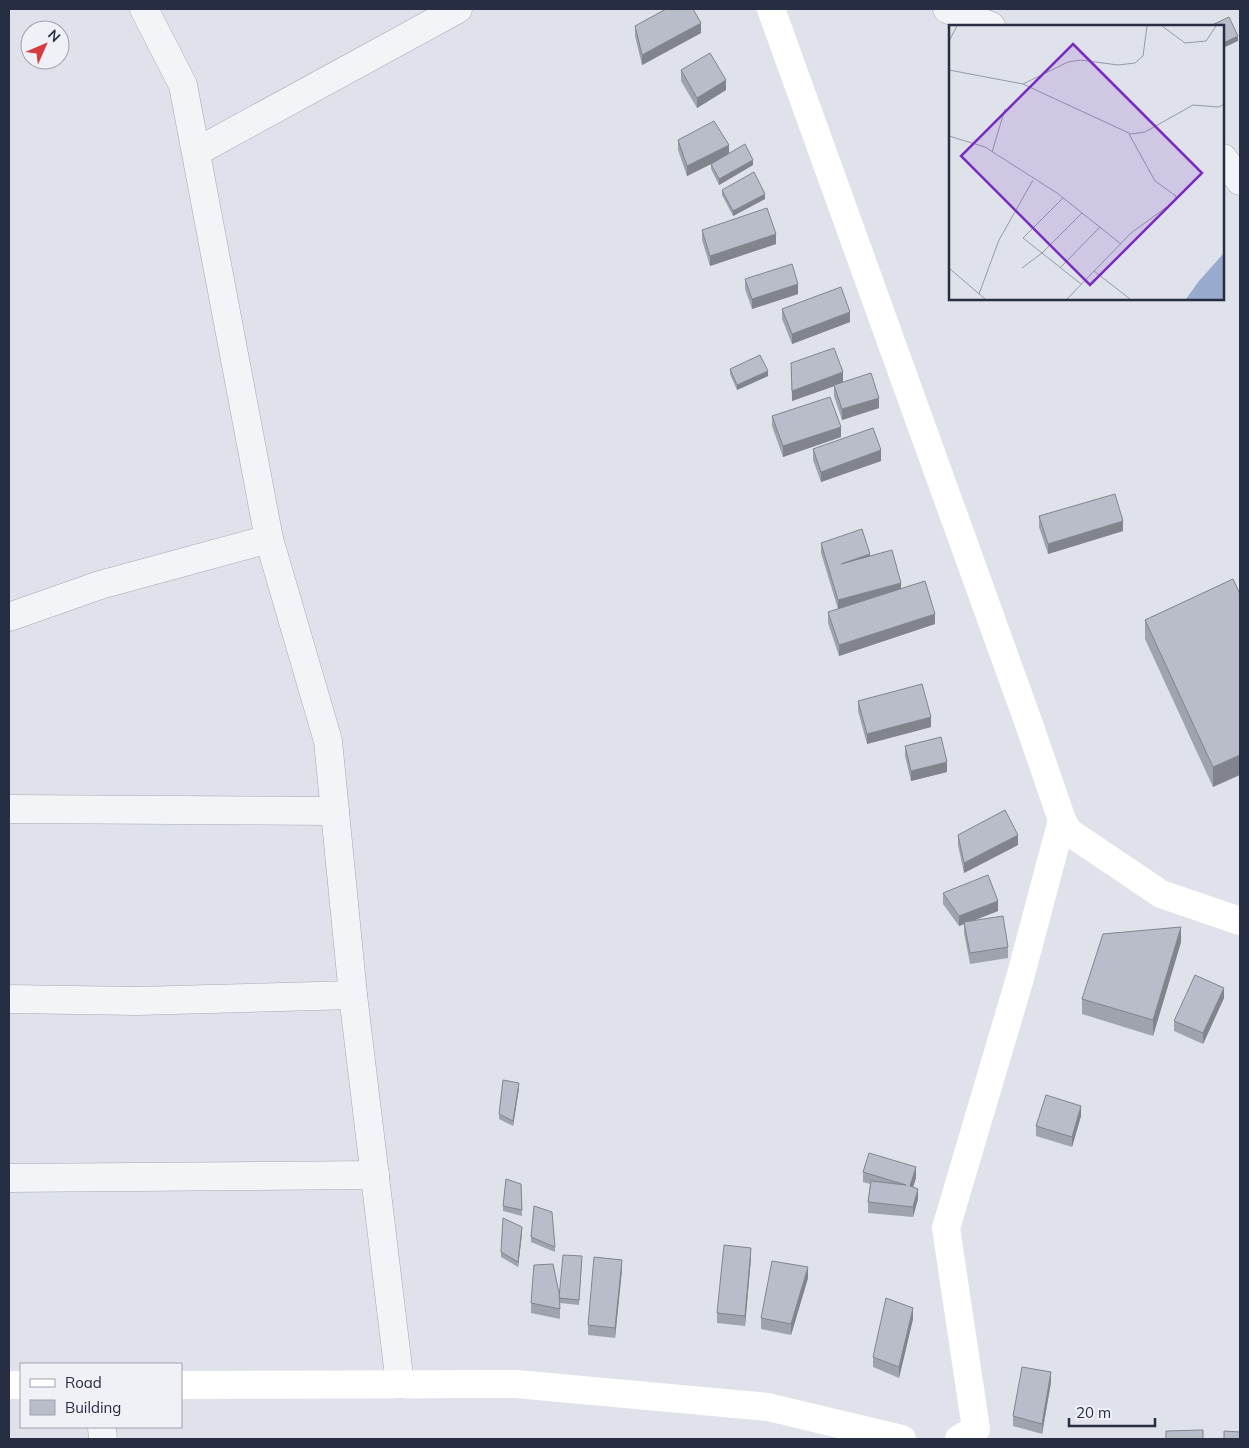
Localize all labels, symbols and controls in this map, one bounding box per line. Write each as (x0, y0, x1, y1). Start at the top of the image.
north arrow (20, 20, 70, 70)
inset map (949, 25, 1224, 300)
text: N (44, 26, 64, 46)
legend (20, 1363, 182, 1428)
text: Road (65, 1373, 102, 1392)
scale bar (1069, 1396, 1155, 1428)
text: Building (65, 1398, 121, 1417)
text: 20 m (1076, 1403, 1111, 1422)

